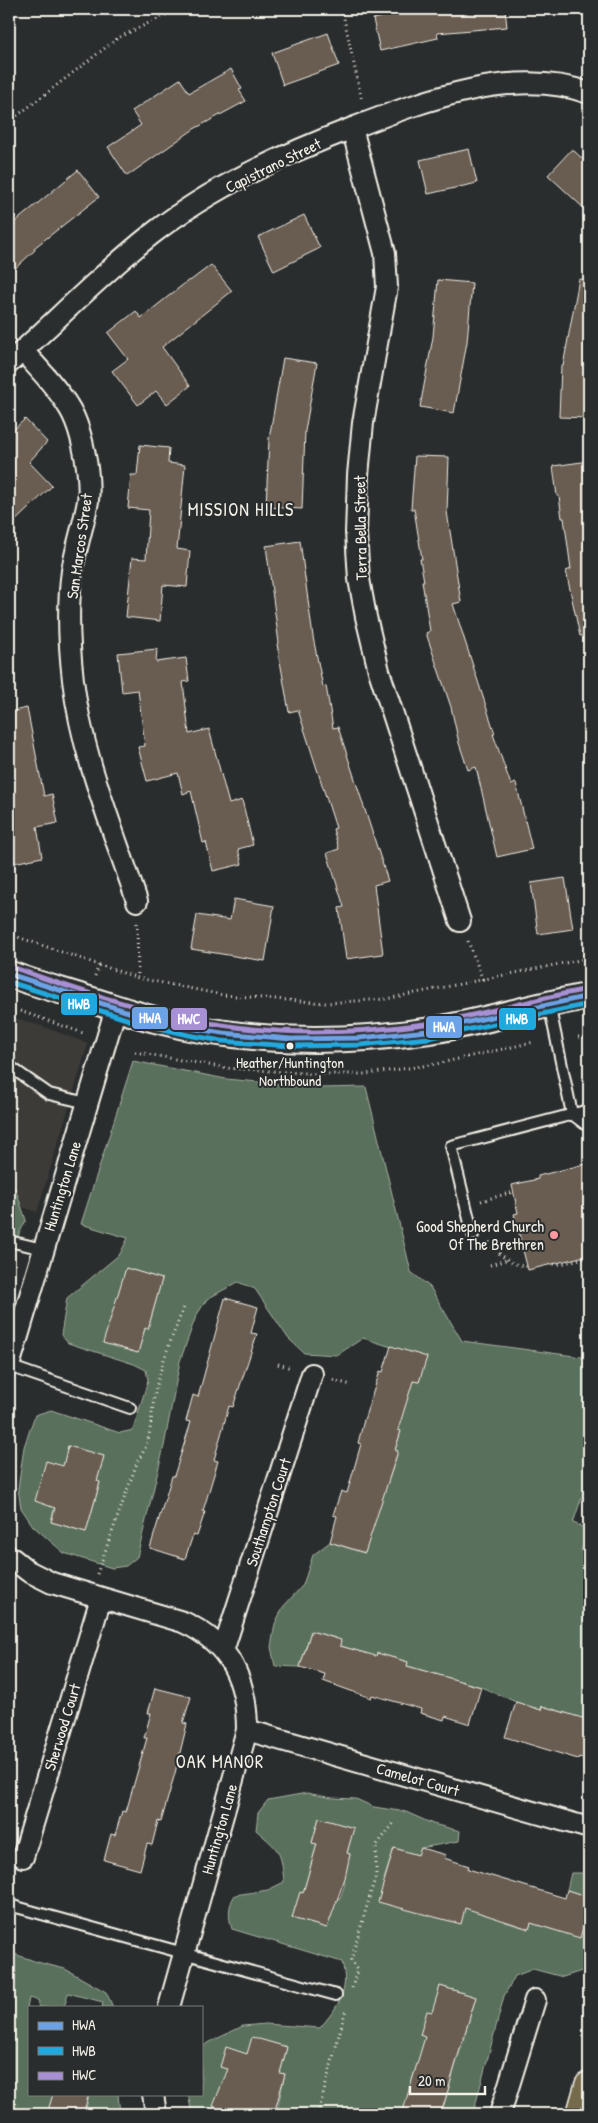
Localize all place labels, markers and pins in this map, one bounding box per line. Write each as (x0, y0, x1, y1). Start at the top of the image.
marker: Heather/Huntington Northbound (285, 1041, 295, 1051)
place label: Heather/Huntington Northbound (236, 1052, 344, 1091)
place label: Good Shepherd Church Of The Brethren (416, 1215, 544, 1255)
marker: Good Shepherd Church Of The Brethren (548, 1229, 560, 1241)

